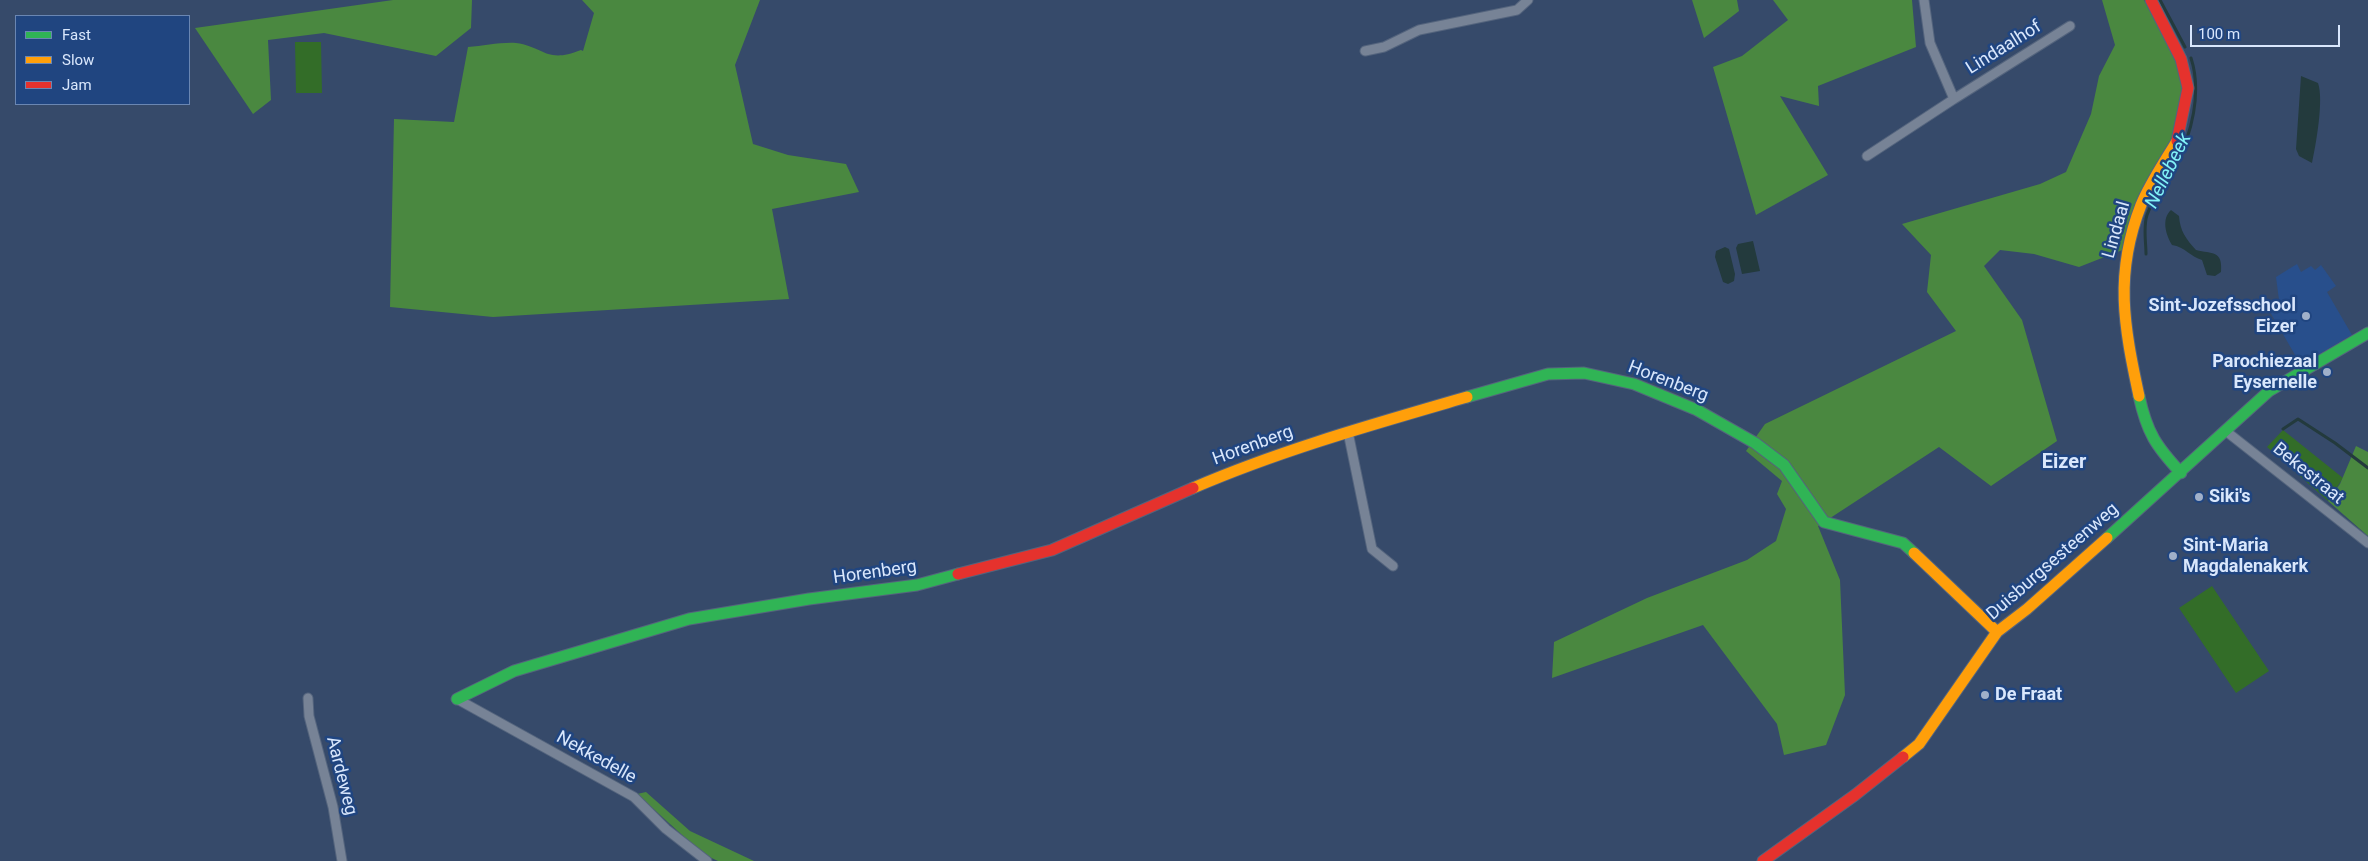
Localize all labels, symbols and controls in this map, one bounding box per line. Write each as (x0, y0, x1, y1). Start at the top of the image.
legend (15, 15, 190, 105)
scale bar (2193, 15, 2343, 47)
street label: Lindaalhof (1962, 16, 2046, 80)
text: 100 m (2198, 25, 2240, 43)
text: Fast (62, 26, 91, 44)
text: Slow (62, 51, 94, 69)
text: Jam (62, 76, 92, 94)
water label: Nellebeek (2141, 130, 2197, 212)
street label: Lindaal (2099, 199, 2135, 261)
place label: Sint-Jozefsschool Eizer (2149, 295, 2296, 338)
marker: Sint-Jozefsschool Eizer (2300, 310, 2312, 322)
place label: Parochiezaal Eysernelle (2212, 351, 2317, 394)
street label: Horenberg (1625, 357, 1711, 407)
marker: Parochiezaal Eysernelle (2321, 366, 2333, 378)
street label: Horenberg (1210, 421, 1296, 471)
street label: Bekestraat (2268, 439, 2348, 509)
district label: Eizer (2042, 451, 2086, 475)
place label: Siki's (2209, 486, 2251, 508)
marker: Siki's (2193, 491, 2205, 503)
street label: Duisburgsesteenweg (1983, 499, 2123, 625)
place label: Sint-Maria Magdalenakerk (2183, 535, 2308, 578)
marker: Sint-Maria Magdalenakerk (2167, 550, 2179, 562)
street label: Horenberg (832, 556, 918, 590)
place label: De Fraat (1995, 684, 2062, 706)
marker: De Fraat (1979, 689, 1991, 701)
street label: Nekkedelle (552, 727, 640, 789)
street label: Aardeweg (321, 734, 361, 818)

